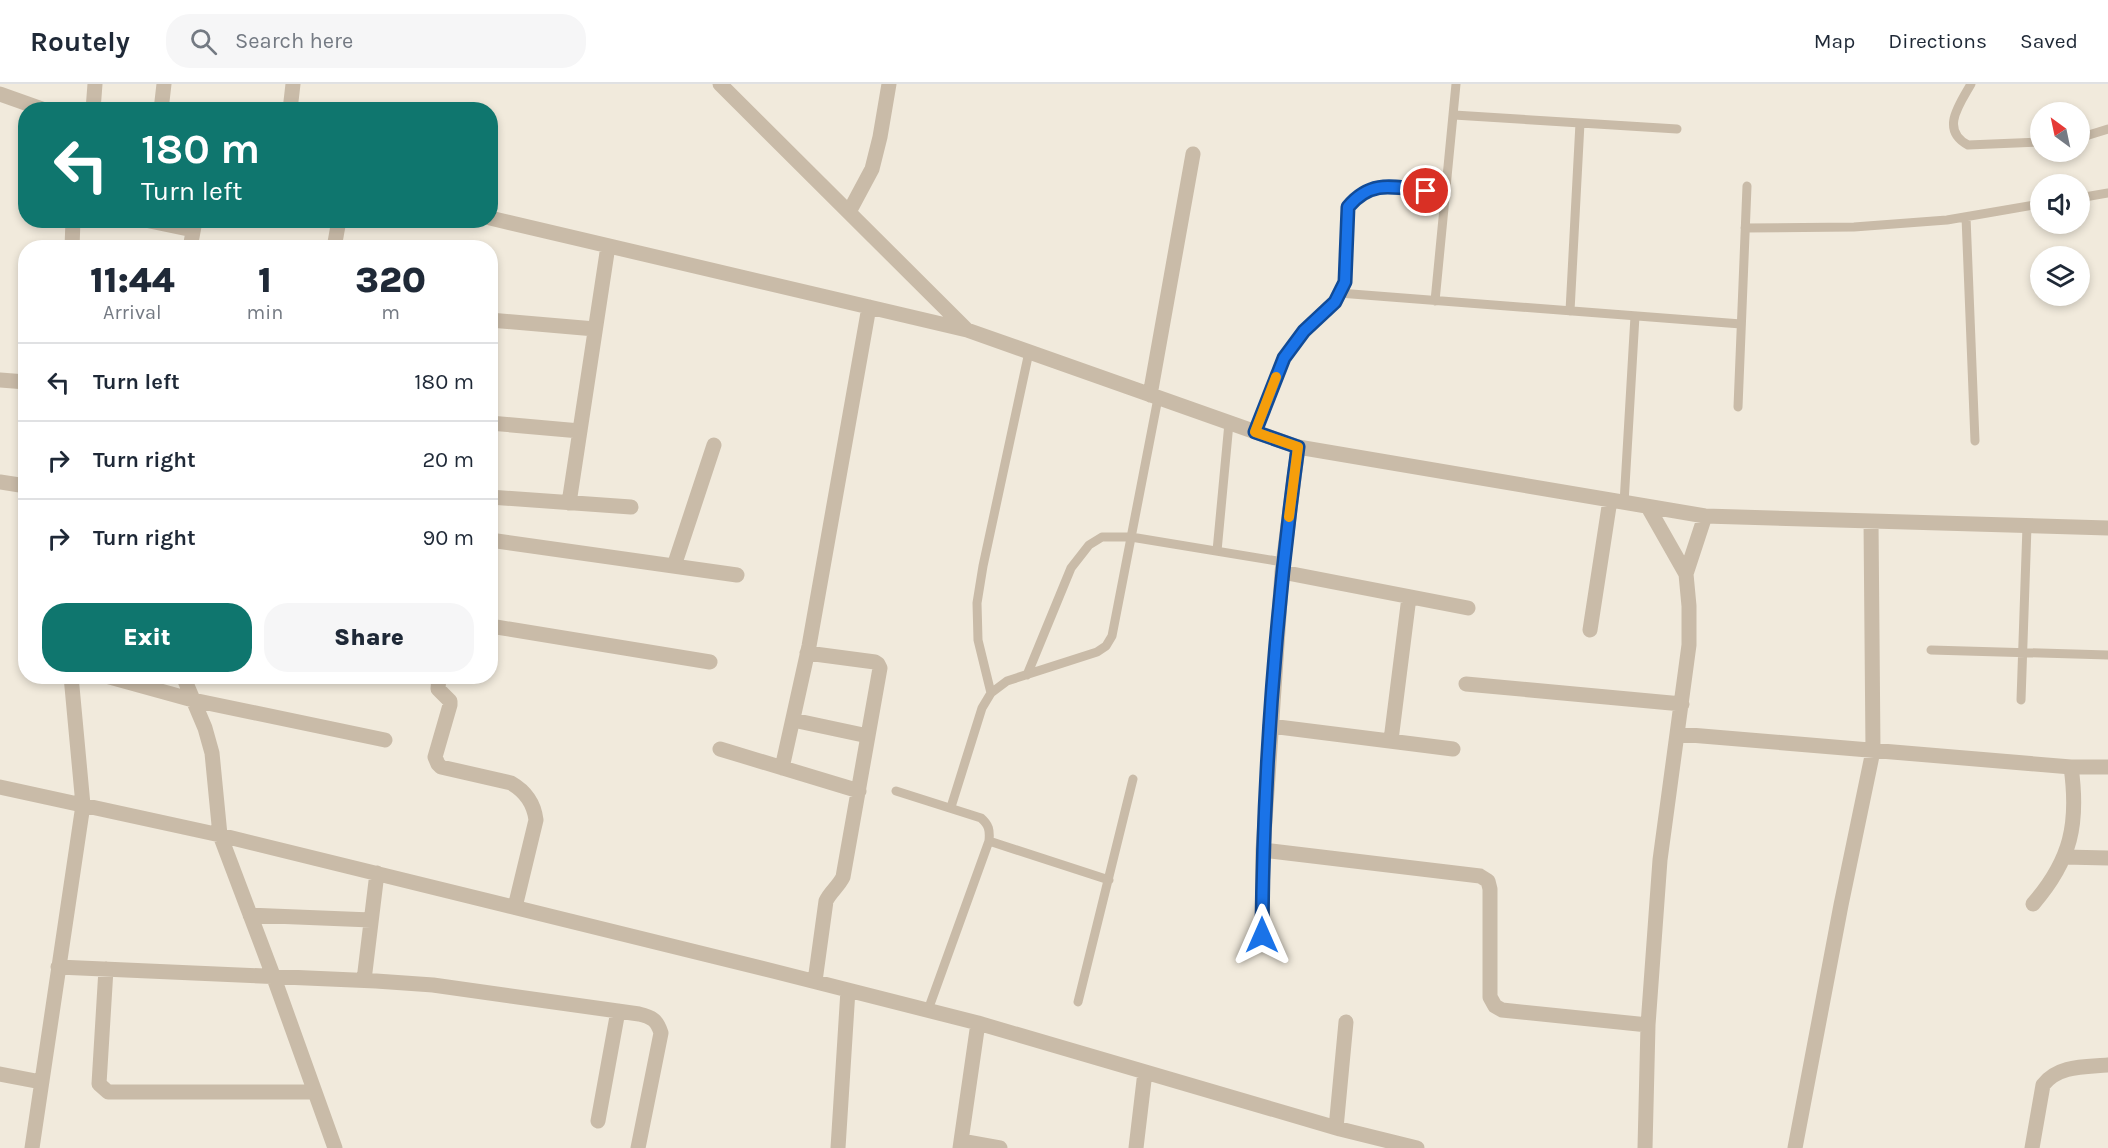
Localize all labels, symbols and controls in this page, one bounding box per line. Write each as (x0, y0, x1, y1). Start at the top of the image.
search box (166, 14, 586, 68)
text: Routely (30, 25, 130, 58)
icon: search (187, 25, 220, 58)
text: Search here (235, 28, 353, 54)
text: Map (1814, 29, 1855, 53)
text: Directions (1888, 29, 1987, 53)
text: Saved (2020, 29, 2078, 53)
north arrow (2030, 102, 2090, 162)
map controls (2030, 102, 2090, 306)
text: 180 m (141, 124, 260, 174)
icon: left (42, 126, 120, 204)
pin (1400, 165, 1451, 216)
icon: arrive (1409, 174, 1442, 207)
button: sound (2030, 174, 2090, 234)
text: Turn left (141, 175, 242, 207)
button: layers (2030, 246, 2090, 306)
text: 11:44 (90, 259, 174, 301)
text: 1 (258, 259, 272, 301)
text: 320 (355, 259, 426, 301)
text: Arrival (103, 301, 162, 324)
text: min (247, 301, 283, 324)
text: m (381, 301, 400, 324)
icon: left (42, 366, 75, 399)
text: Turn left (93, 369, 180, 395)
text: 180 m (414, 369, 474, 395)
icon: right (42, 444, 75, 477)
text: Turn right (93, 447, 196, 473)
text: 20 m (422, 447, 474, 473)
icon: right (42, 522, 75, 555)
text: Turn right (93, 525, 196, 551)
text: 90 m (422, 525, 474, 551)
button: Exit (42, 603, 252, 672)
button: Share (264, 603, 474, 672)
position arrow (1230, 903, 1294, 967)

